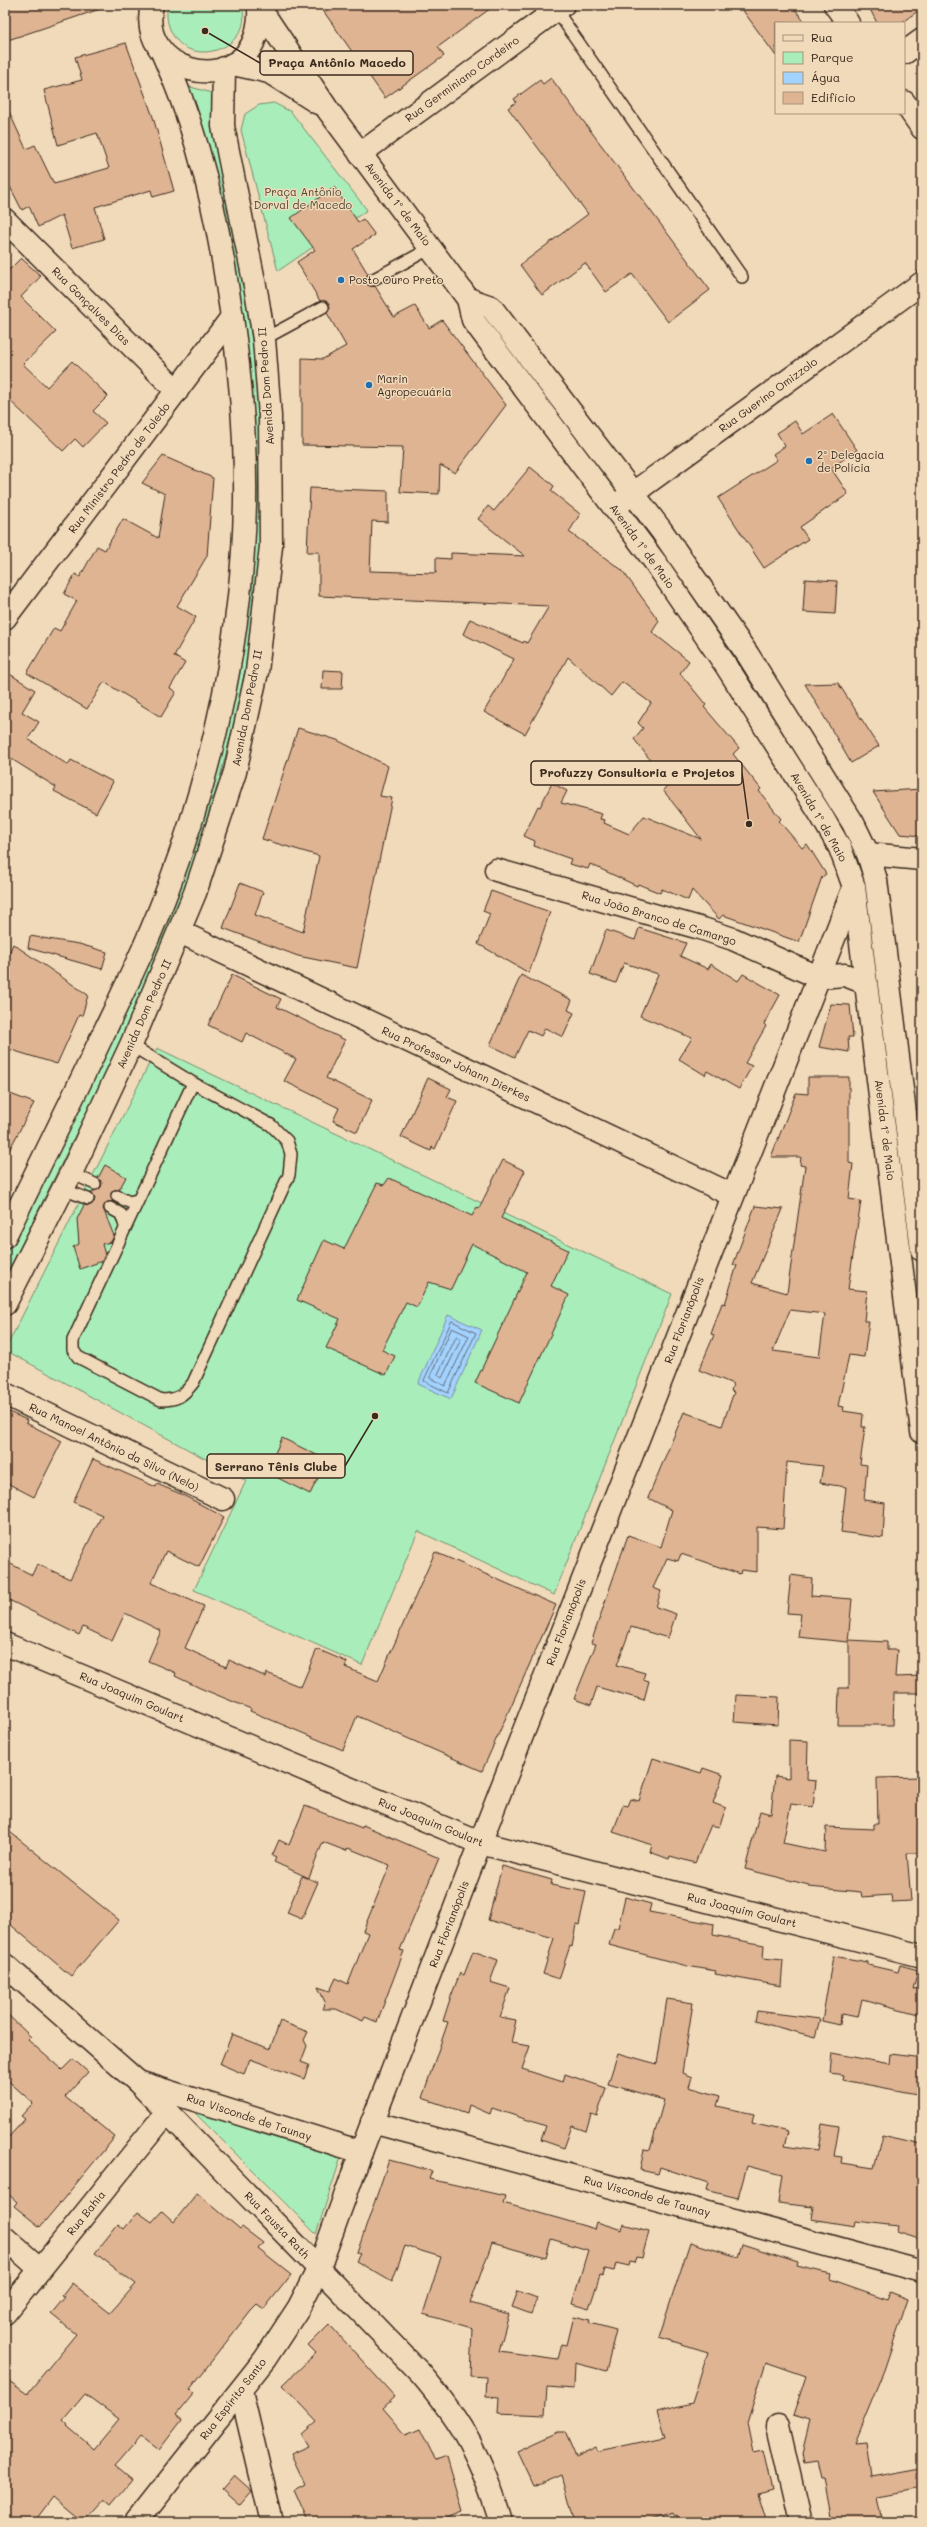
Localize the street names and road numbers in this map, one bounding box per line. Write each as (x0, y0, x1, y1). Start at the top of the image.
street label: Rua Germiniano Cordeiro (402, 32, 522, 125)
street label: Avenida 1º de Maio (362, 159, 435, 249)
street label: Rua Gonçalves Dias (49, 263, 134, 348)
street label: Avenida Dom Pedro II (254, 326, 277, 445)
street label: Rua Guerino Omizzolo (715, 353, 820, 435)
street label: Rua Ministro Pedro de Toledo (65, 399, 173, 536)
street label: Avenida 1º de Maio (607, 500, 678, 591)
street label: Avenida Dom Pedro II (228, 648, 265, 767)
street label: Avenida 1º de Maio (788, 769, 851, 865)
street label: Rua João Branco de Camargo (580, 887, 739, 948)
street label: Avenida Dom Pedro II (113, 957, 174, 1071)
street label: Rua Professor Johann Dierkes (380, 1022, 533, 1105)
street label: Avenida 1º de Maio (872, 1079, 899, 1181)
street label: Rua Florianópolis (660, 1274, 707, 1365)
street label: Rua Manoel Antônio da Silva (Nelo) (27, 1399, 202, 1494)
street label: Rua Florianópolis (542, 1576, 589, 1667)
street label: Rua Joaquim Goulart (78, 1668, 187, 1725)
street label: Rua Joaquim Goulart (376, 1794, 486, 1850)
street label: Rua Florianópolis (425, 1878, 472, 1969)
street label: Rua Joaquim Goulart (686, 1889, 799, 1930)
street label: Rua Visconde de Taunay (185, 2089, 314, 2144)
street label: Rua Visconde de Taunay (582, 2171, 712, 2220)
street label: Rua Bahia (63, 2187, 108, 2238)
street label: Rua Fausta Rath (241, 2188, 313, 2262)
street label: Rua Espírito Santo (196, 2354, 269, 2443)

